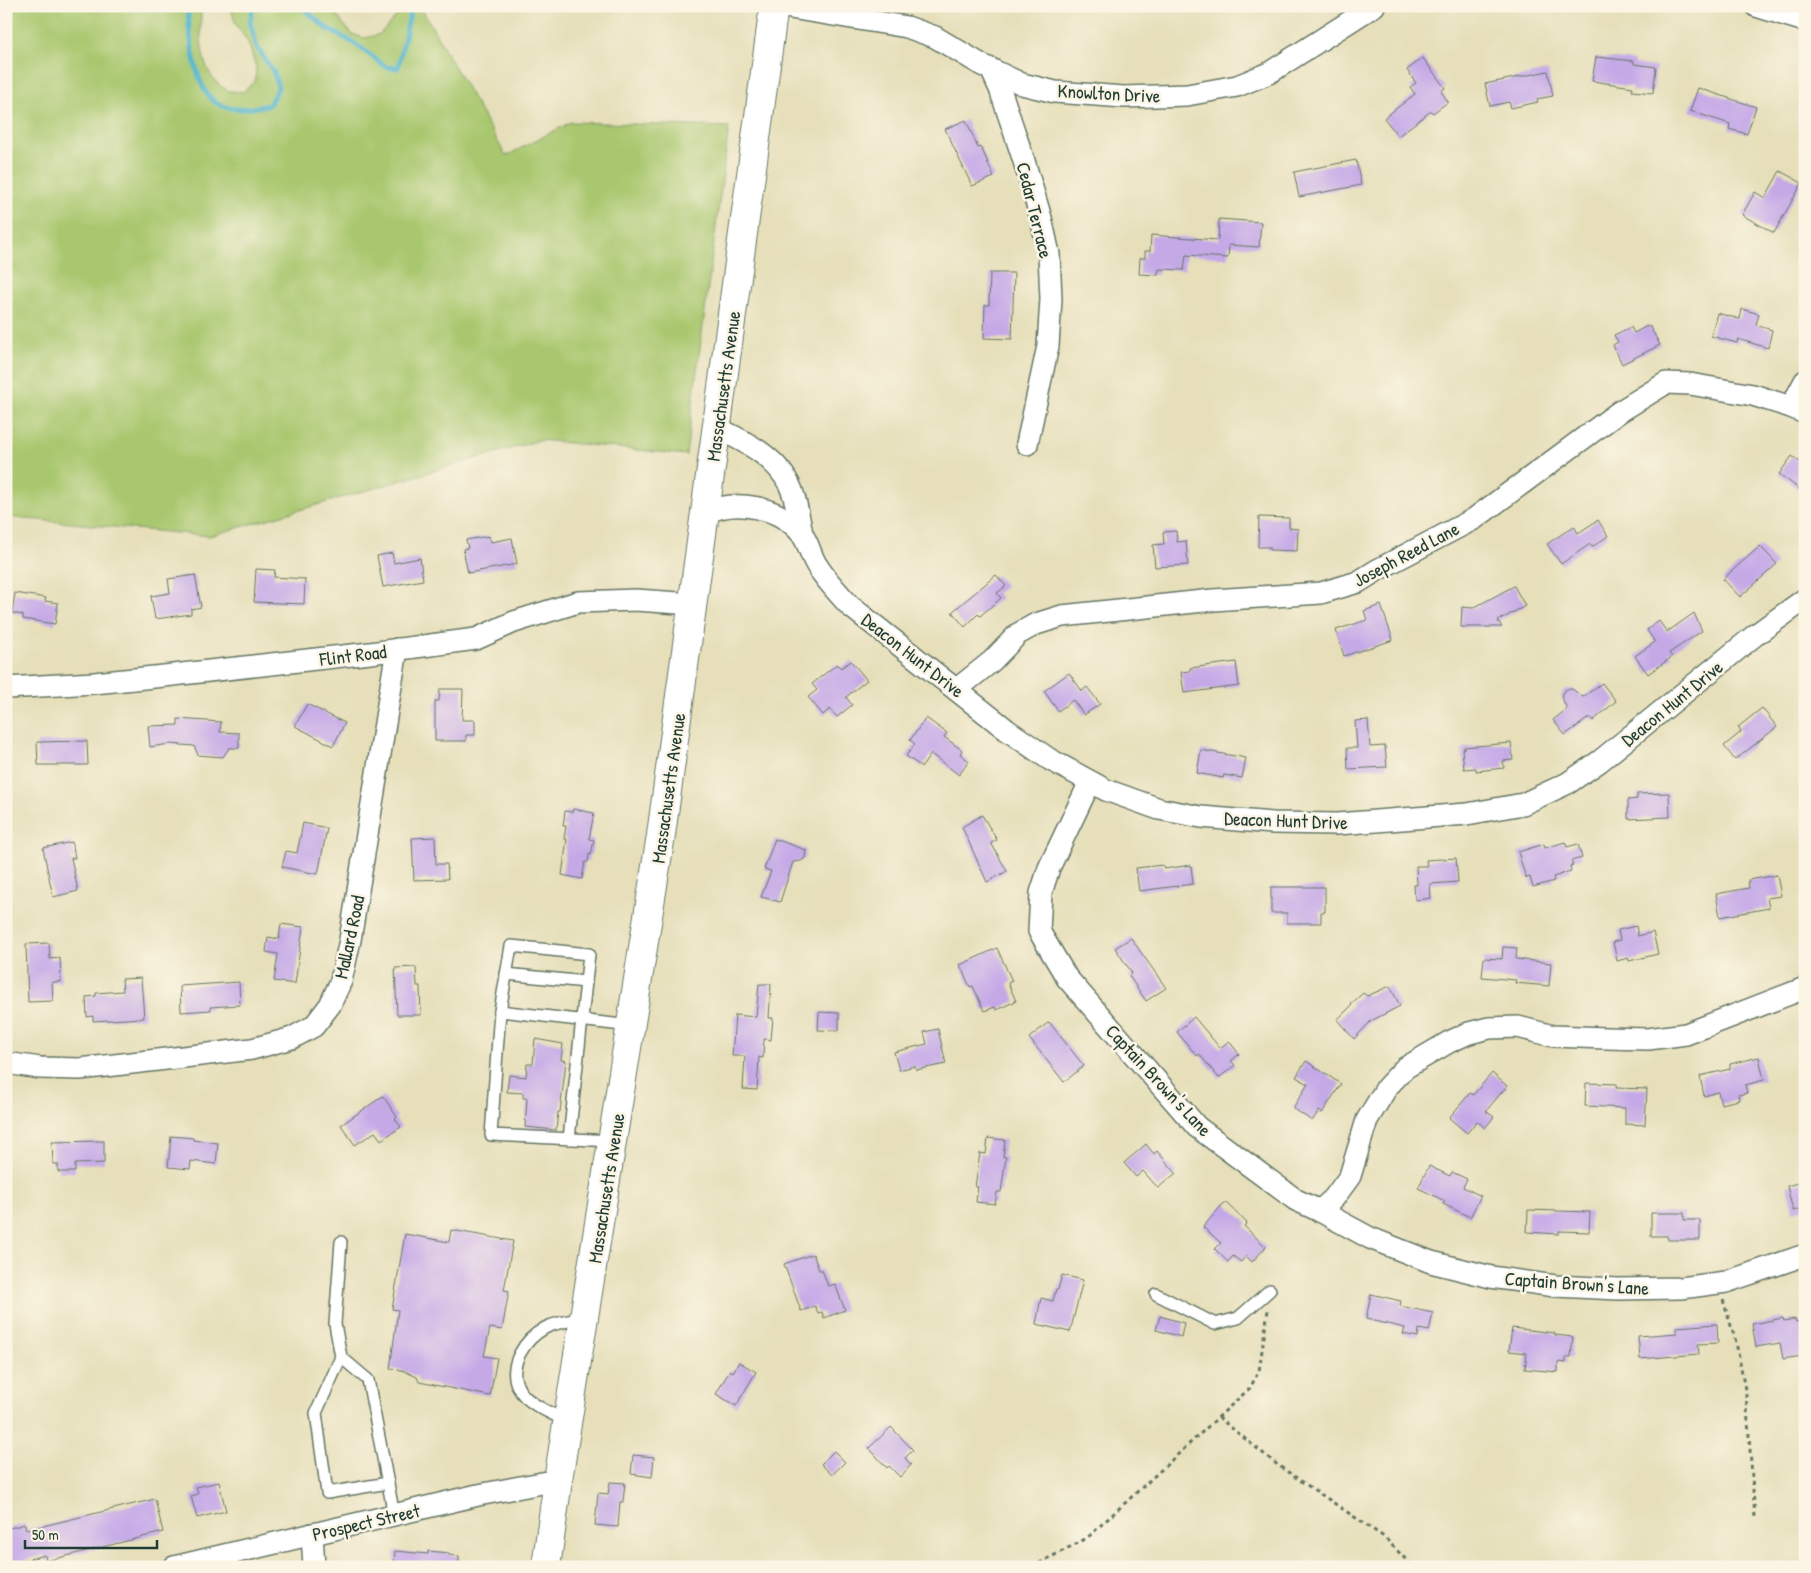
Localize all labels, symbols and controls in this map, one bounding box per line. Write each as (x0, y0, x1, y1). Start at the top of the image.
street label: Knowlton Drive (1057, 77, 1162, 109)
street label: Cedar Terrace (1011, 159, 1060, 261)
street label: Massachusetts Avenue (700, 309, 746, 463)
street label: Joseph Reed Lane (1349, 515, 1464, 593)
street label: Deacon Hunt Drive (856, 607, 970, 704)
street label: Flint Road (317, 638, 388, 672)
street label: Deacon Hunt Drive (1616, 654, 1729, 752)
street label: Massachusetts Avenue (645, 711, 691, 865)
street label: Deacon Hunt Drive (1224, 805, 1349, 835)
street label: Mallard Road (327, 892, 371, 981)
street label: Captain Brown's Lane (1100, 1018, 1218, 1142)
street label: Massachusetts Avenue (581, 1111, 631, 1265)
street label: Captain Brown's Lane (1504, 1265, 1650, 1301)
street label: Prospect Street (310, 1497, 423, 1547)
scale bar (25, 1518, 158, 1550)
text: 50 m (32, 1524, 59, 1545)

